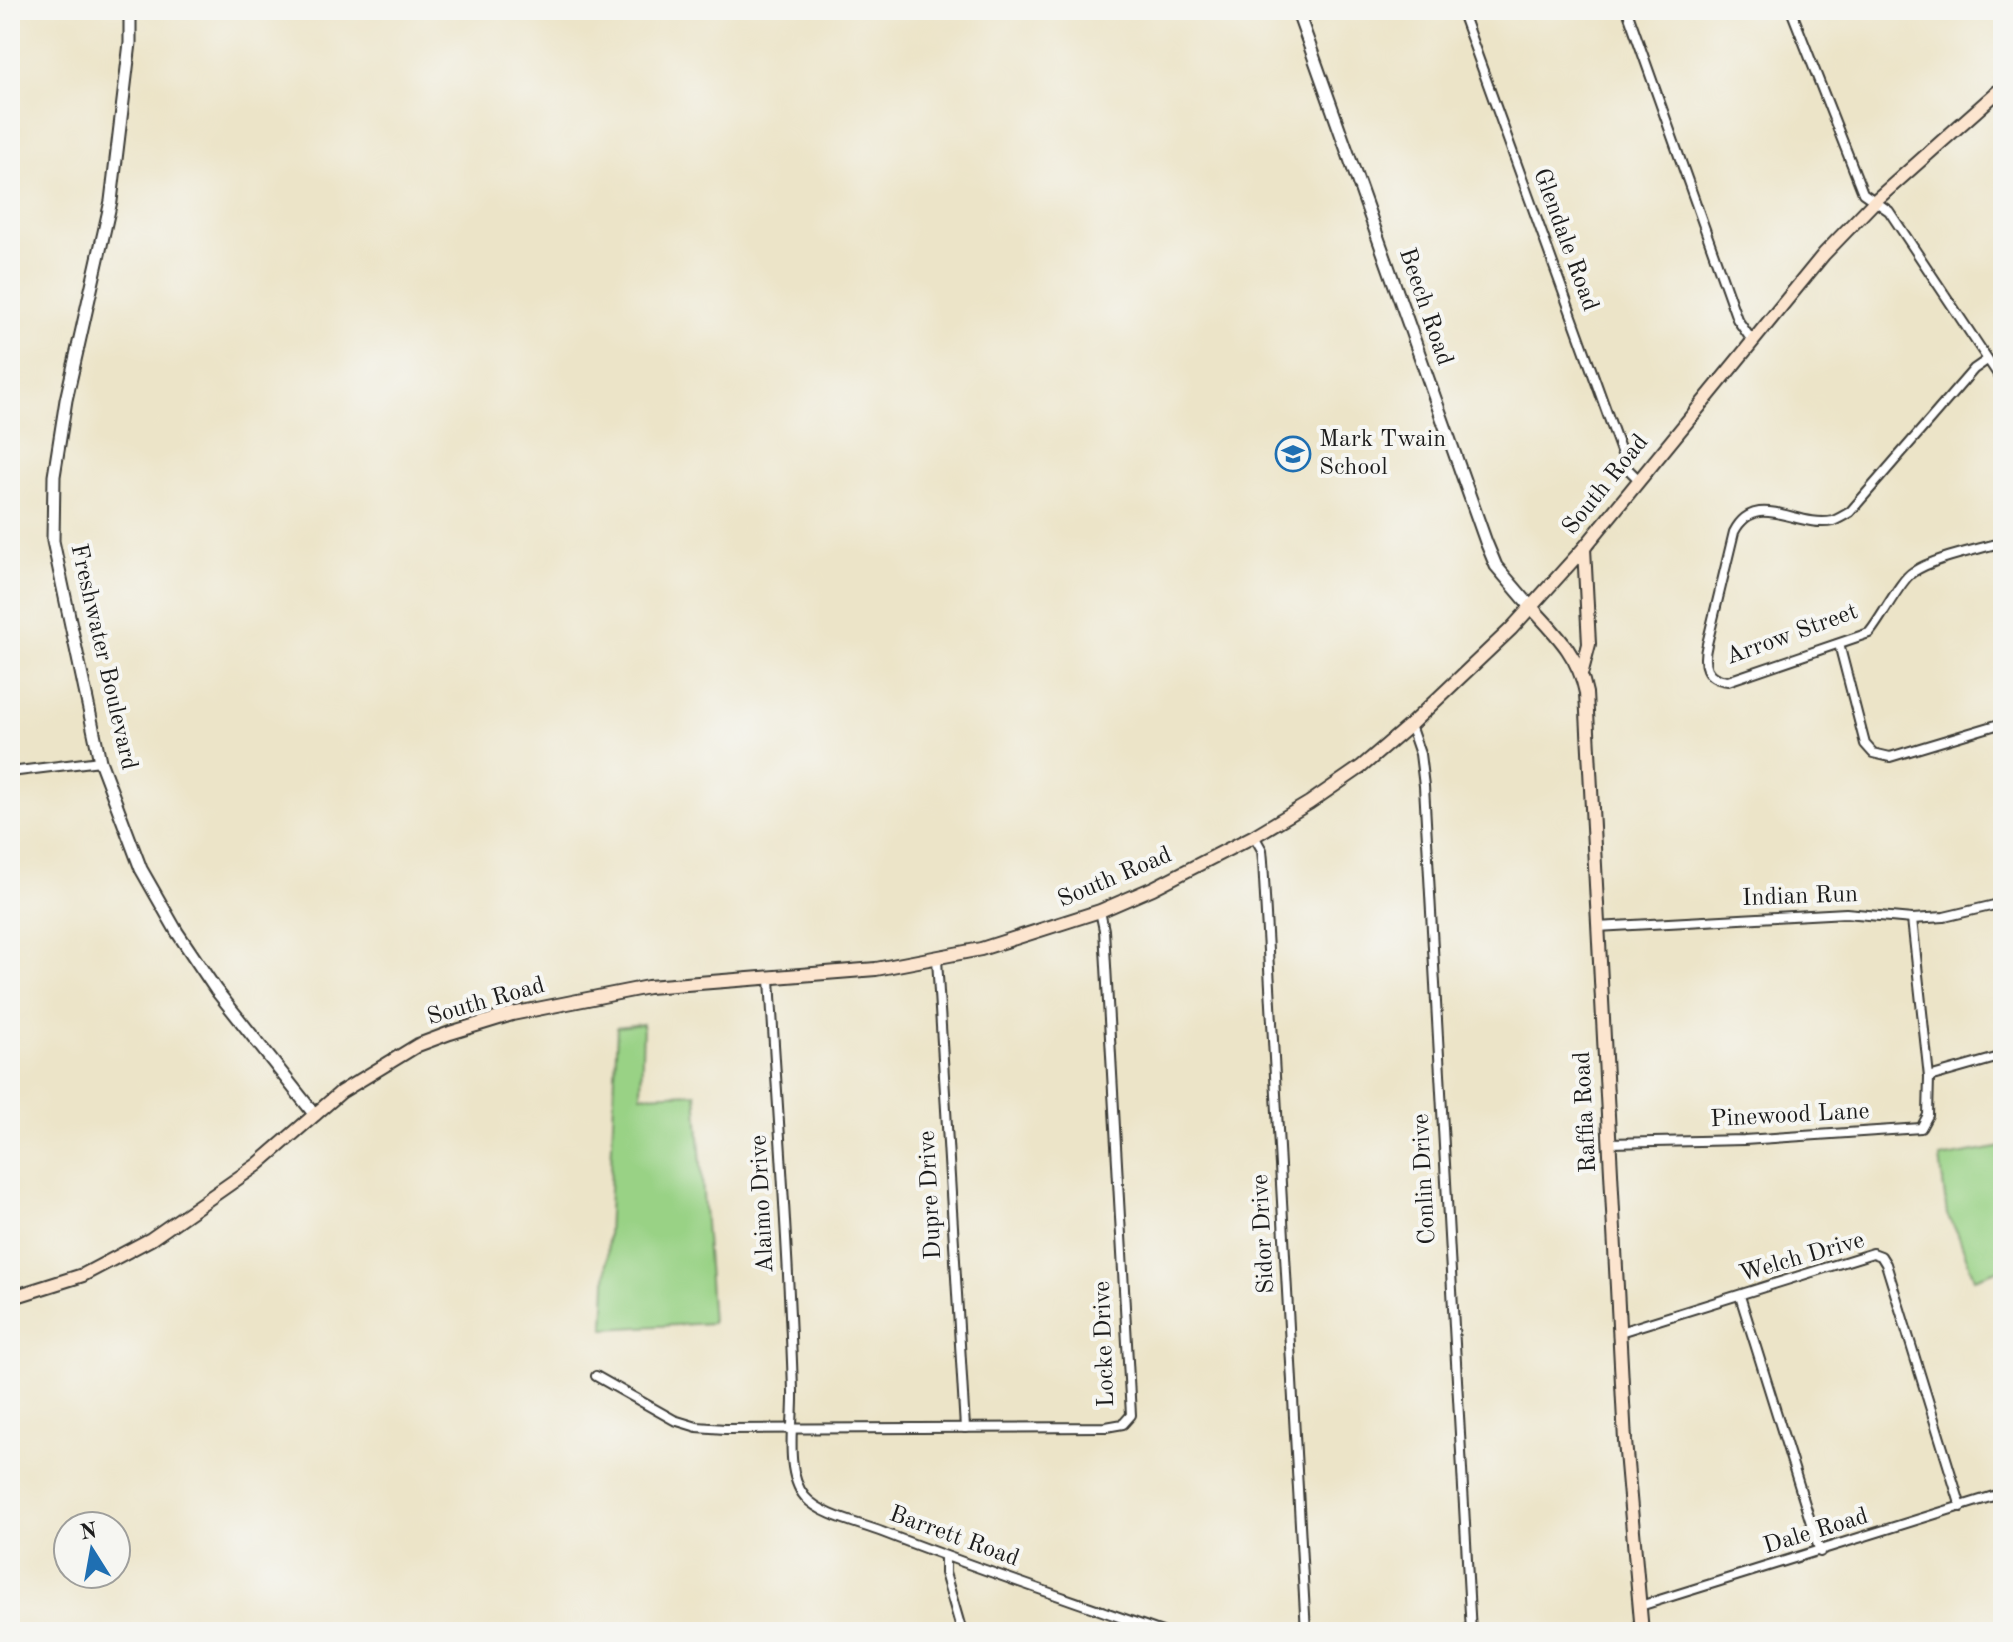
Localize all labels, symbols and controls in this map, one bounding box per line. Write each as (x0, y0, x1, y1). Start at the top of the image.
street label: Glendale Road (1528, 165, 1602, 315)
street label: Beech Road (1394, 245, 1456, 369)
place label: Mark Twain School (1319, 428, 1446, 480)
street label: South Road (1559, 430, 1653, 540)
school or university icon: Mark Twain School (1274, 435, 1312, 473)
street label: Freshwater Boulevard (65, 542, 141, 772)
street label: Arrow Street (1723, 600, 1861, 670)
street label: South Road (1055, 843, 1175, 913)
street label: Indian Run (1742, 883, 1858, 911)
street label: South Road (424, 974, 548, 1030)
street label: Raffia Road (1571, 1051, 1601, 1173)
street label: Pinewood Lane (1710, 1100, 1870, 1132)
street label: Conlin Drive (1410, 1113, 1440, 1245)
street label: Dupre Drive (916, 1130, 946, 1260)
street label: Alaimo Drive (747, 1134, 779, 1274)
street label: Sidor Drive (1249, 1173, 1279, 1295)
street label: Welch Drive (1737, 1229, 1867, 1287)
street label: Locke Drive (1091, 1280, 1119, 1408)
street label: Barrett Road (886, 1502, 1022, 1572)
street label: Dale Road (1761, 1505, 1871, 1559)
north arrow (52, 1510, 132, 1590)
text: N (78, 1520, 99, 1545)

